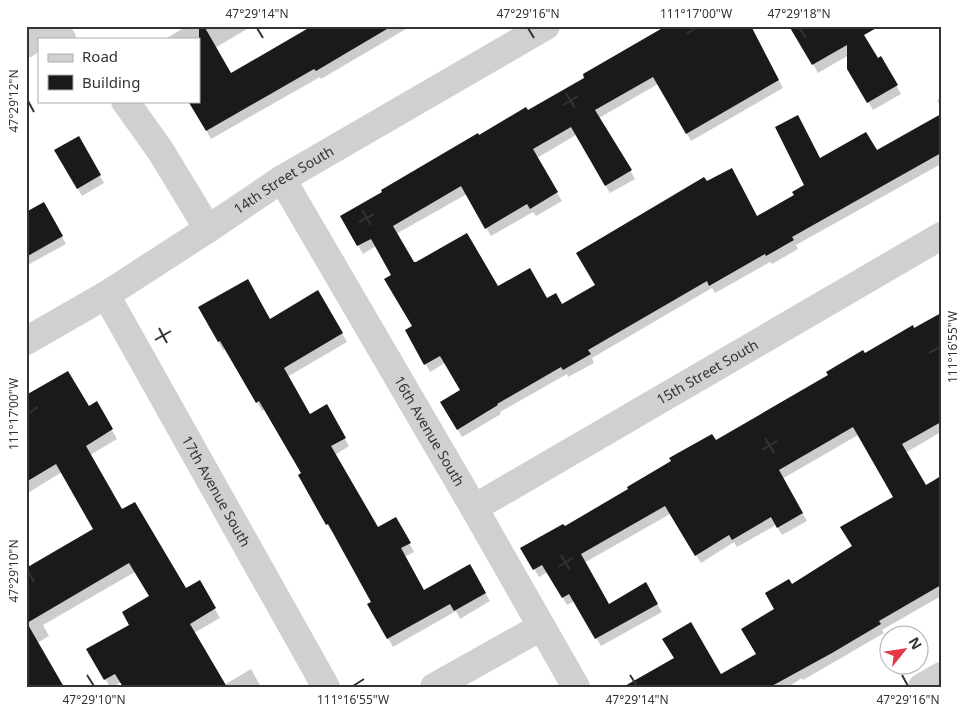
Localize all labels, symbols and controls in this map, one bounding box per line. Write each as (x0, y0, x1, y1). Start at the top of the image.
text: 47°29'14"N (225, 5, 289, 22)
text: 47°29'16"N (496, 5, 560, 22)
text: 111°17'00"W (660, 5, 732, 22)
text: 47°29'18"N (767, 5, 831, 22)
legend (38, 38, 200, 102)
text: Road (82, 46, 118, 66)
text: 47°29'12"N (5, 69, 22, 133)
text: Building (82, 72, 140, 92)
street label: 14th Street South (230, 141, 337, 218)
text: 111°16'55"W (944, 311, 961, 383)
street label: 15th Street South (653, 335, 761, 409)
street label: 16th Avenue South (390, 372, 469, 490)
text: 111°17'00"W (5, 378, 22, 450)
street label: 17th Avenue South (178, 432, 255, 550)
text: 47°29'10"N (5, 539, 22, 603)
north arrow (880, 626, 930, 676)
text: N (905, 634, 927, 653)
text: 47°29'10"N (62, 691, 126, 708)
text: 111°16'55"W (317, 691, 389, 708)
text: 47°29'14"N (605, 691, 669, 708)
text: 47°29'16"N (876, 691, 940, 708)

